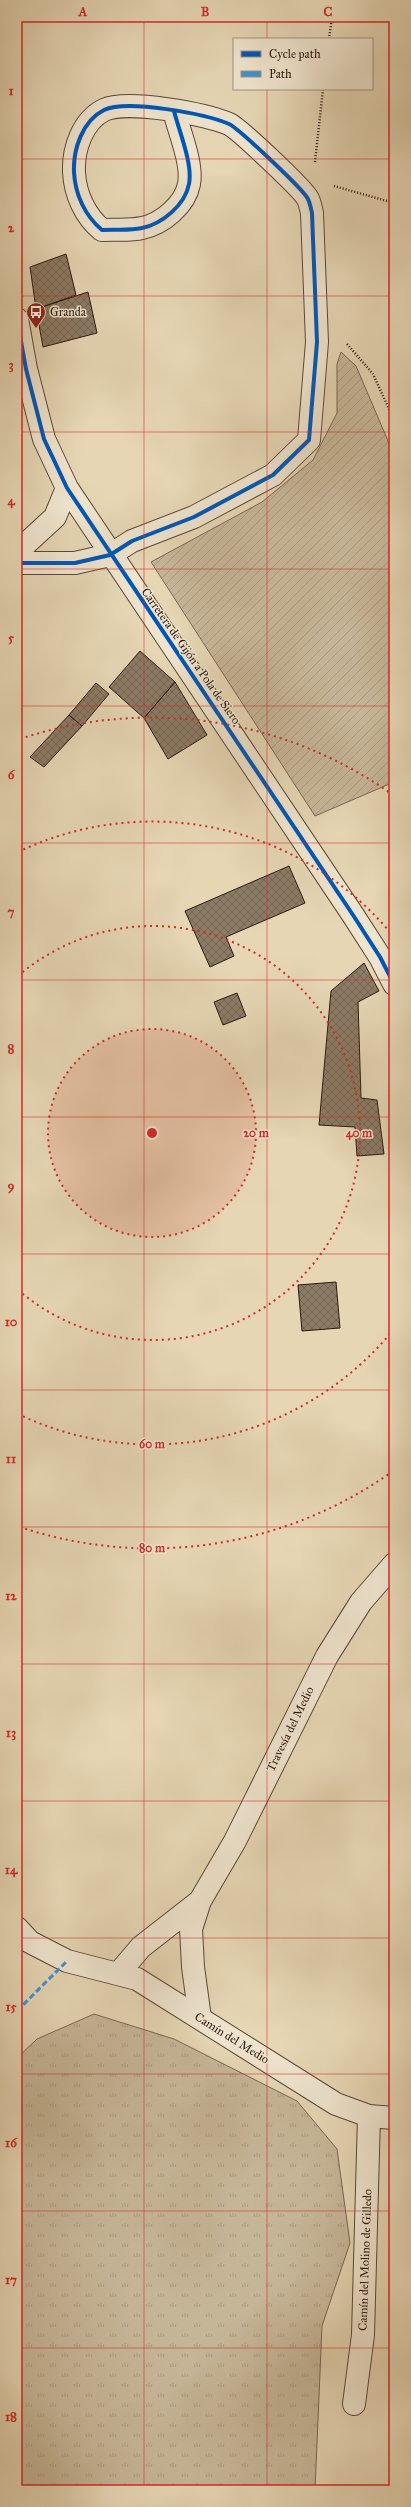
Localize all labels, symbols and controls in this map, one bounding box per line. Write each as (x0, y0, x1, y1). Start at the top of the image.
text: A (78, 4, 88, 20)
text: B (201, 4, 210, 20)
text: C (324, 4, 333, 20)
legend (233, 38, 373, 90)
text: Cycle path (269, 47, 321, 61)
text: Path (269, 67, 292, 81)
text: 1 (8, 83, 14, 99)
text: 2 (8, 220, 15, 236)
bus stop icon: Granda (25, 301, 47, 329)
place label: Granda (50, 305, 87, 319)
text: 3 (8, 357, 14, 373)
text: 4 (7, 493, 15, 509)
street label: Carretera de Gijón a Pola de Siero (139, 585, 243, 727)
text: 5 (8, 630, 15, 646)
text: 6 (8, 767, 16, 783)
text: 7 (8, 904, 15, 920)
text: 8 (8, 1041, 15, 1057)
centre of rings (145, 1126, 159, 1140)
text: 20 m (243, 1126, 270, 1140)
text: 40 m (346, 1126, 373, 1141)
text: 9 (8, 1178, 15, 1194)
text: 10 (5, 1314, 18, 1330)
text: 60 m (139, 1437, 166, 1451)
text: 11 (6, 1451, 16, 1467)
text: 80 m (139, 1541, 166, 1555)
text: 12 (5, 1588, 17, 1604)
street label: Travesía del Medio (263, 1684, 317, 1774)
text: 13 (6, 1725, 16, 1741)
text: 14 (5, 1862, 18, 1878)
text: 15 (5, 1999, 17, 2015)
street label: Camín del Medio (192, 2009, 272, 2067)
text: 16 (5, 2135, 18, 2151)
street label: Camín del Molino de Gilledo (356, 2189, 374, 2331)
text: 17 (5, 2272, 17, 2288)
text: 18 (5, 2409, 17, 2425)

